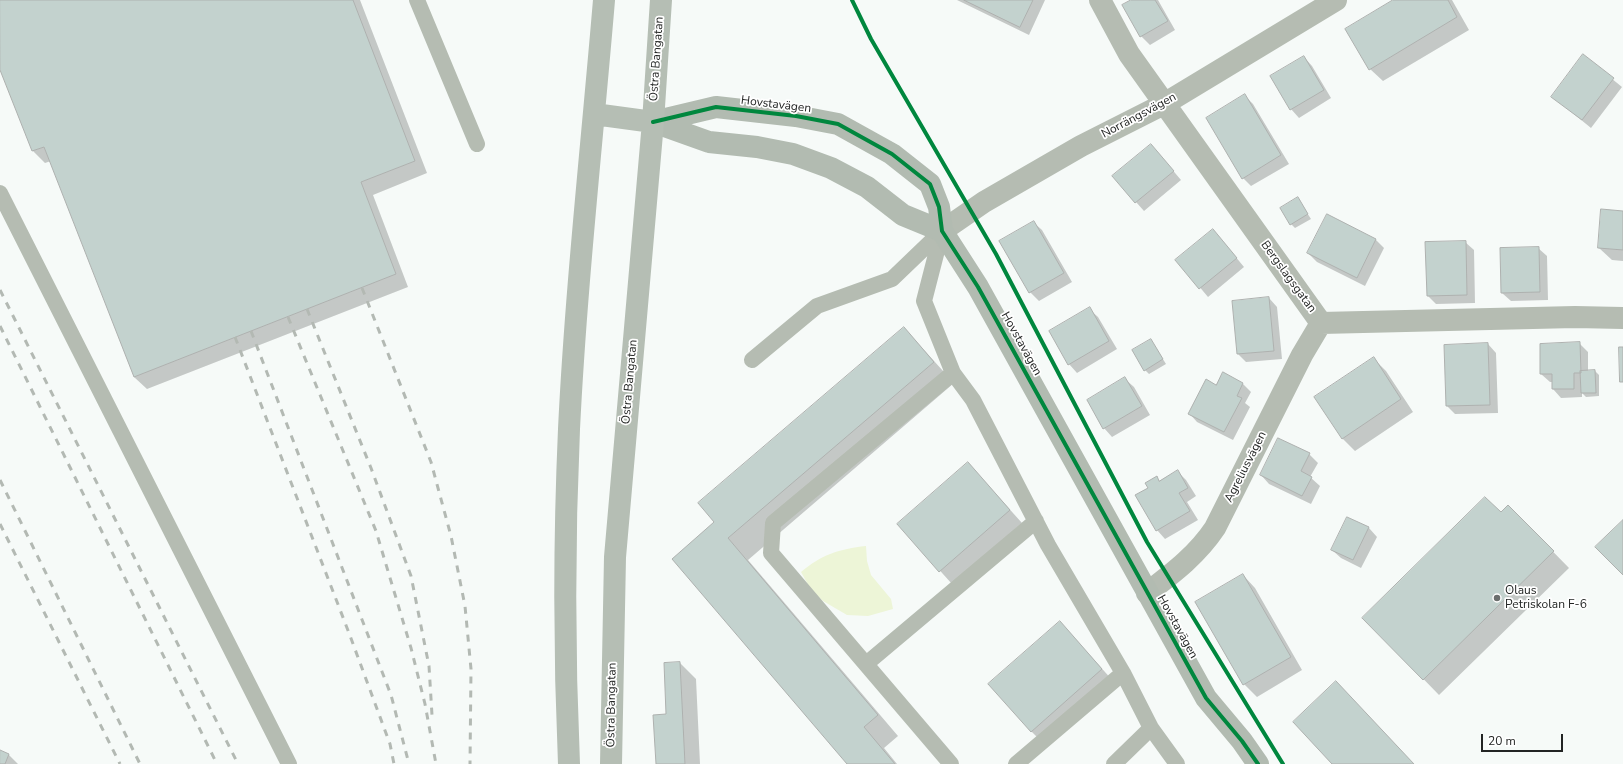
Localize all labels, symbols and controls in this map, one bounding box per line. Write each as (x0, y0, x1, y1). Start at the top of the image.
street label: Östra Bangatan (647, 16, 667, 102)
street label: Norrängsvägen (1099, 90, 1179, 142)
street label: Hovstavägen (740, 94, 812, 116)
street label: Bergslagsgatan (1257, 238, 1319, 316)
street label: Hovstavägen (998, 310, 1044, 378)
street label: Östra Bangatan (619, 339, 641, 425)
street label: Agreliusvägen (1222, 429, 1270, 505)
place label: Olaus Petriskolan F-6 (1505, 584, 1587, 612)
street label: Hovstavägen (1154, 593, 1200, 661)
marker: Olaus Petriskolan F-6 (1492, 593, 1502, 603)
street label: Östra Bangatan (604, 662, 620, 748)
scale bar (1483, 726, 1565, 752)
text: 20 m (1488, 733, 1516, 749)

